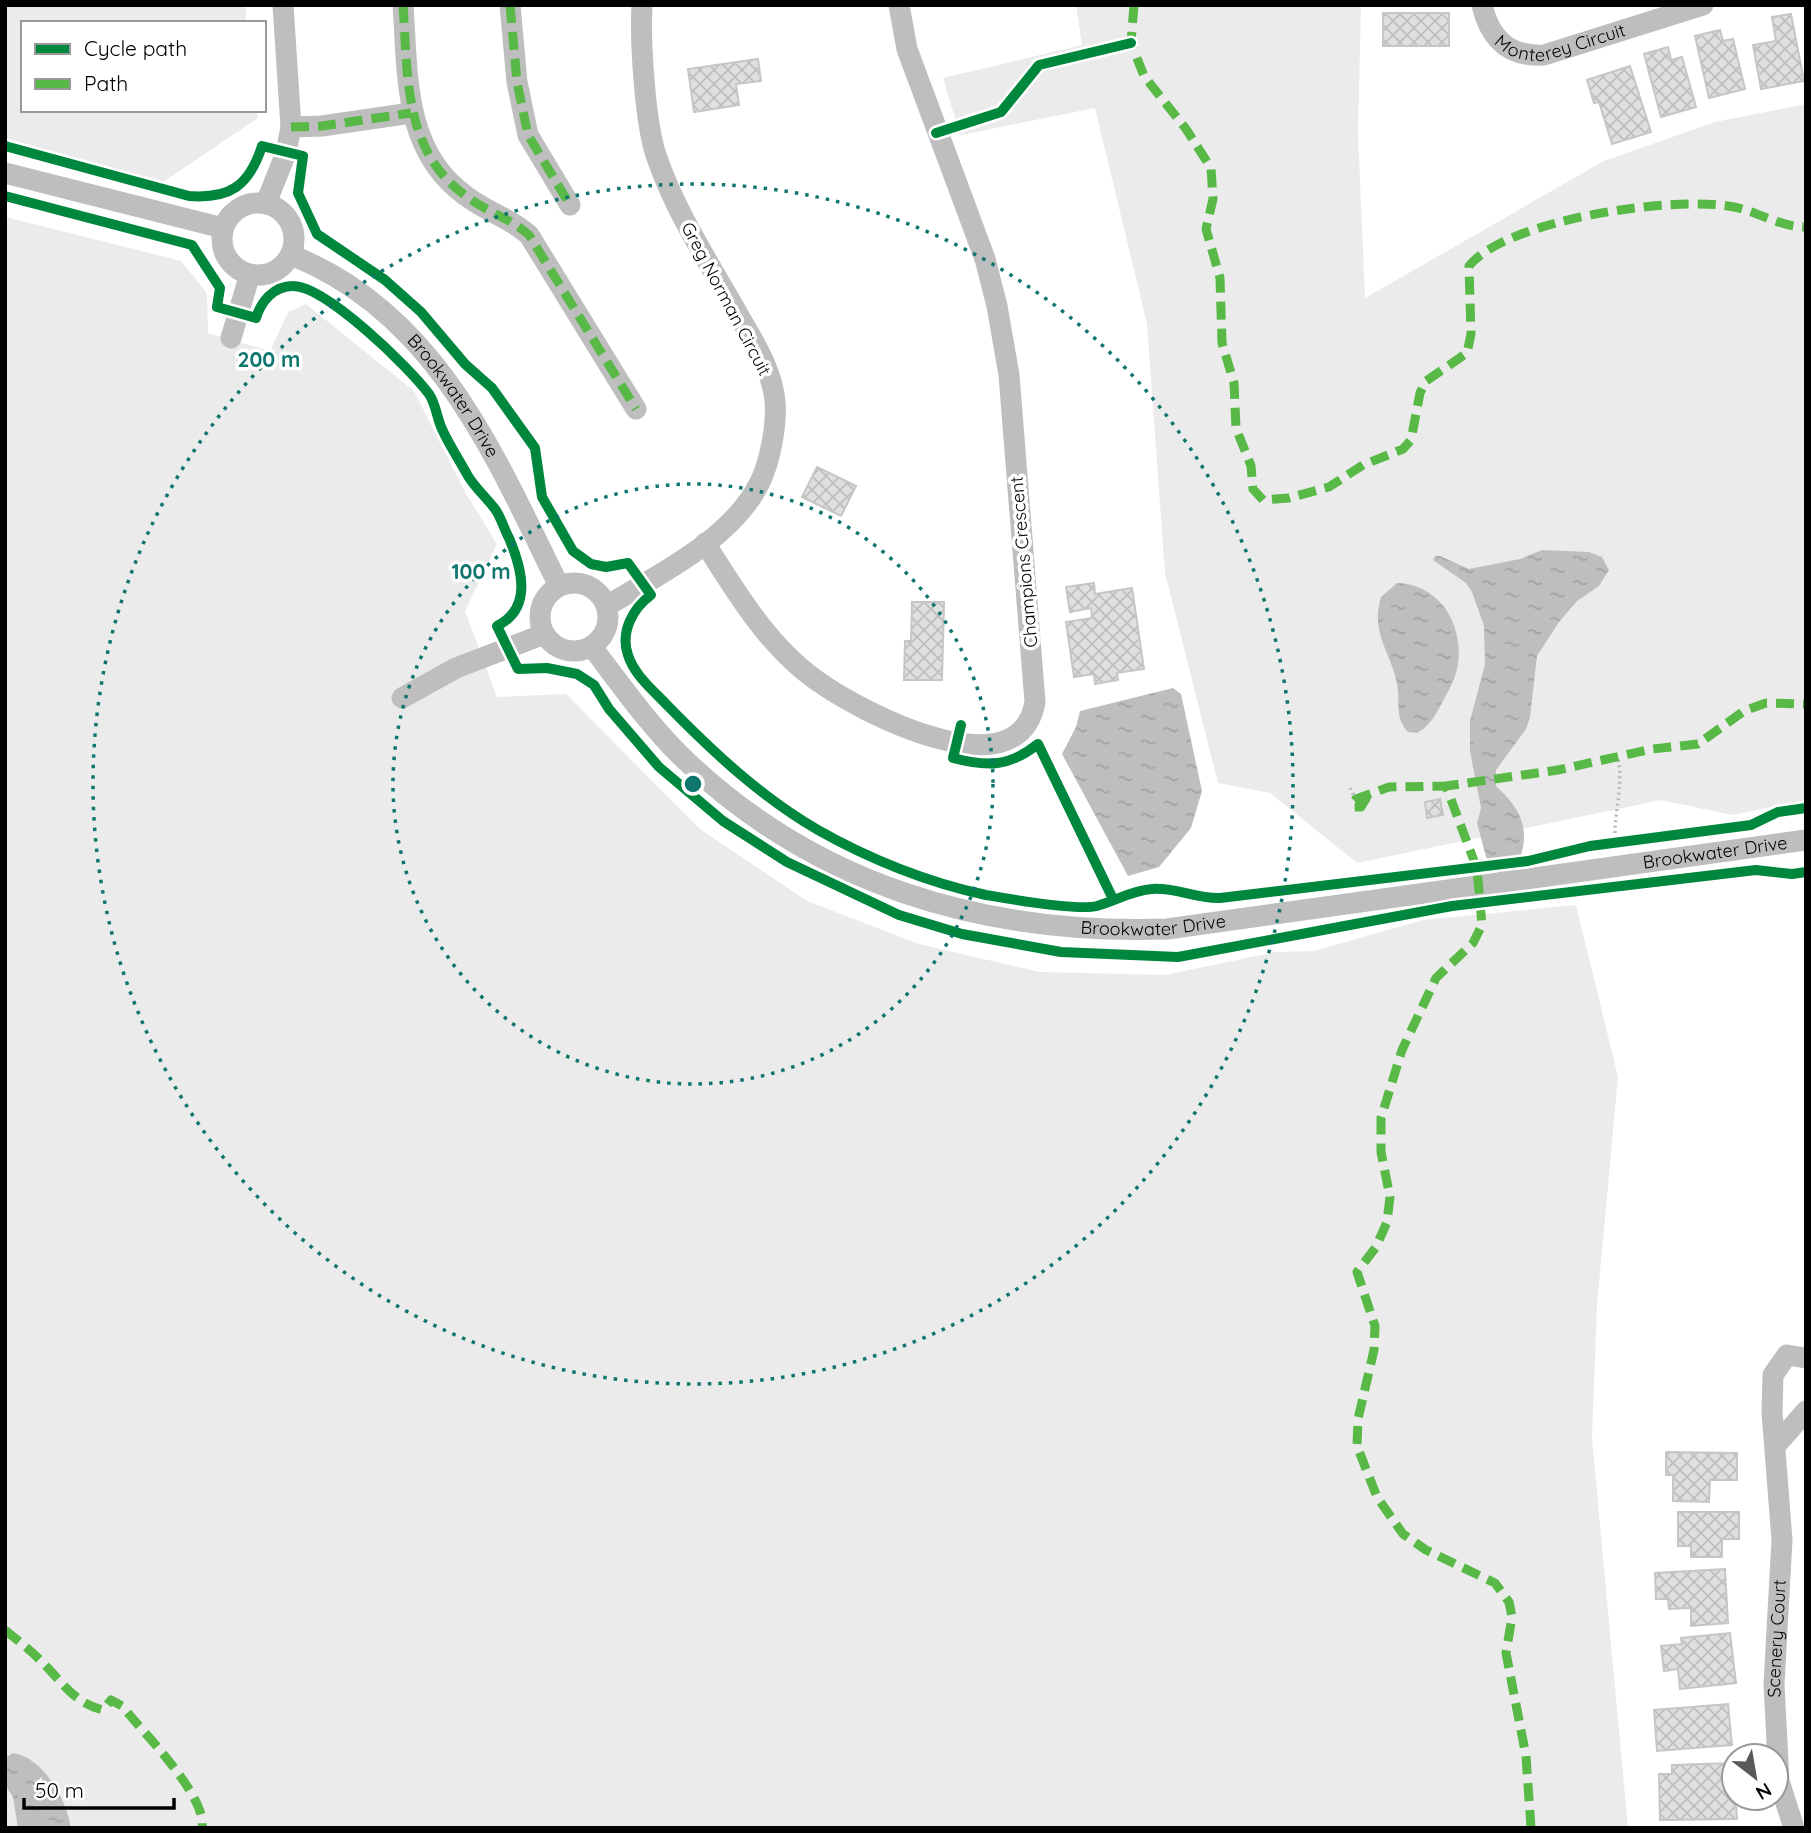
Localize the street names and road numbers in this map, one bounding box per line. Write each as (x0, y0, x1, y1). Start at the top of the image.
street label: Monterey Circuit (1490, 18, 1628, 66)
street label: Greg Norman Circuit (676, 218, 777, 379)
street label: Brookwater Drive (402, 329, 504, 461)
street label: Champions Crescent (1005, 476, 1042, 649)
street label: Brookwater Drive (1641, 831, 1789, 874)
street label: Brookwater Drive (1080, 909, 1227, 940)
street label: Scenery Court (1762, 1579, 1791, 1698)

